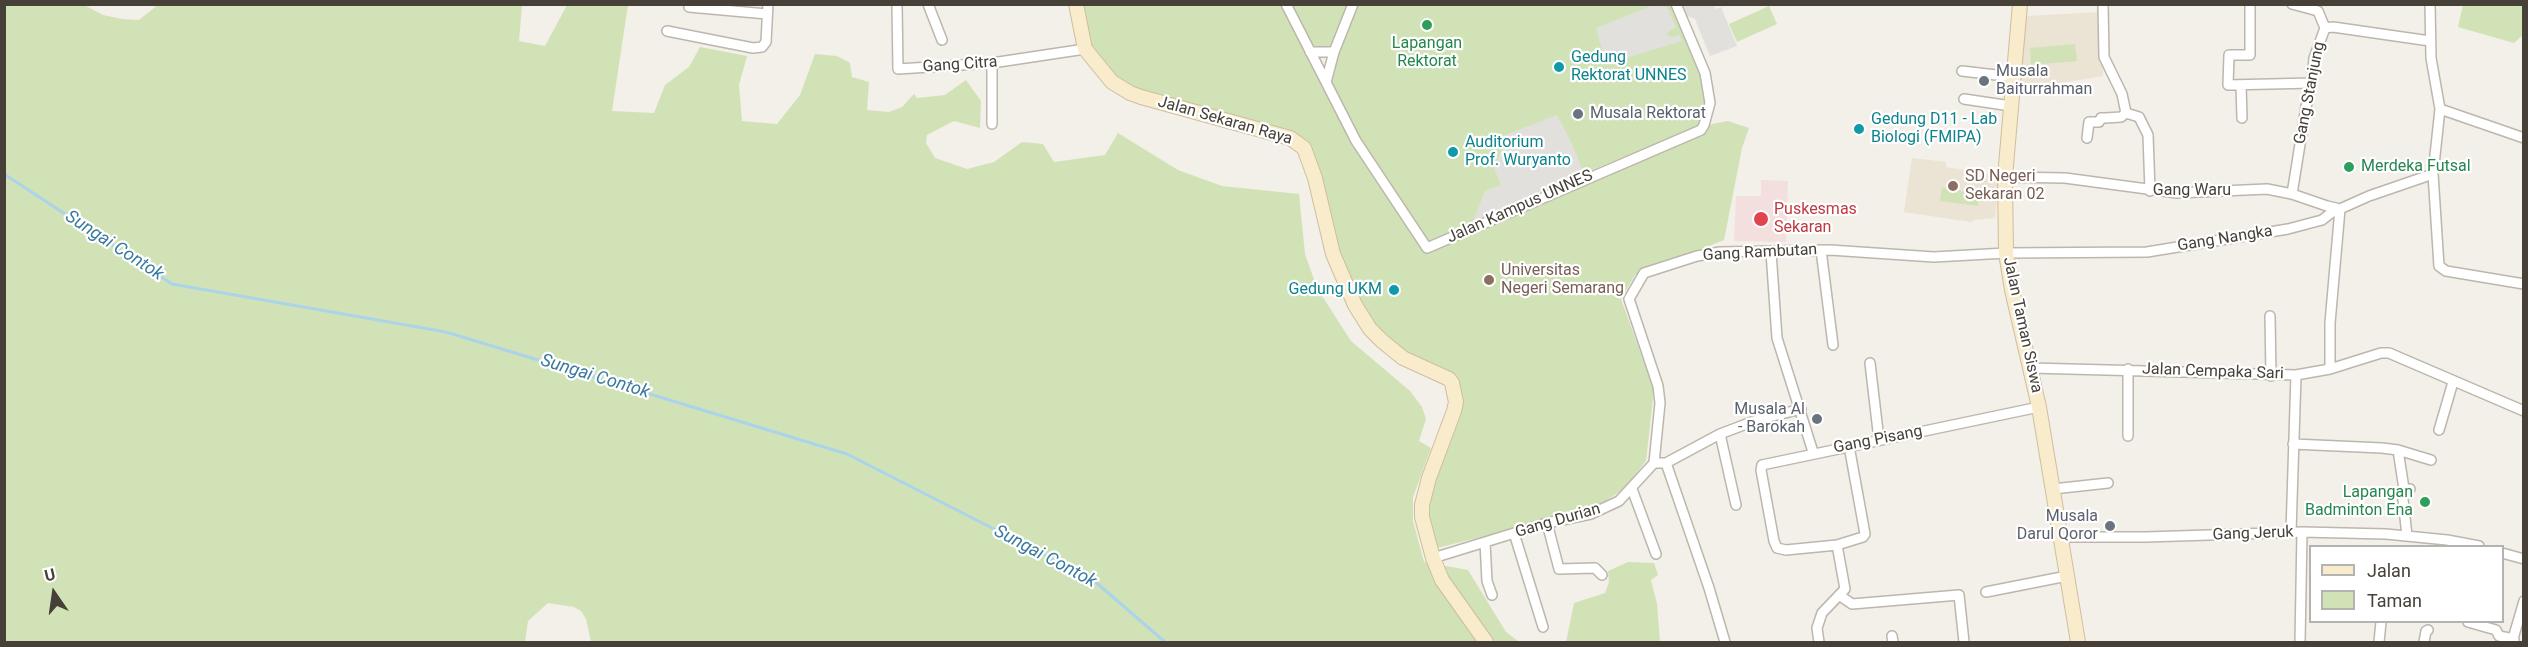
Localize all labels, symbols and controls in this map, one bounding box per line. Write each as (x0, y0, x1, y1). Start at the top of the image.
marker: Lapangan Rektorat (1420, 18, 1434, 32)
place label: Lapangan Rektorat (1392, 34, 1462, 72)
street label: Gang Stanjung (2291, 40, 2329, 146)
place label: Gedung Rektorat UNNES (1571, 48, 1686, 86)
street label: Gang Citra (922, 53, 998, 77)
marker: Gedung Rektorat UNNES (1552, 60, 1566, 74)
place label: Musala Baiturrahman (1996, 62, 2092, 100)
marker: Musala Baiturrahman (1977, 74, 1991, 88)
street label: Jalan Sekaran Raya (1156, 93, 1294, 149)
place label: Musala Rektorat (1590, 104, 1706, 124)
marker: Musala Rektorat (1571, 107, 1585, 121)
place label: Gedung D11 - Lab Biologi (FMIPA) (1871, 110, 1997, 148)
marker: Gedung D11 - Lab Biologi (FMIPA) (1852, 122, 1866, 136)
place label: Auditorium Prof. Wuryanto (1465, 133, 1571, 171)
marker: Auditorium Prof. Wuryanto (1446, 145, 1460, 159)
place label: Merdeka Futsal (2361, 157, 2471, 177)
marker: Merdeka Futsal (2342, 160, 2356, 174)
street label: Jalan Kampus UNNES (1444, 166, 1596, 248)
place label: SD Negeri Sekaran 02 (1965, 167, 2044, 205)
marker: SD Negeri Sekaran 02 (1946, 179, 1960, 193)
street label: Gang Waru (2153, 181, 2231, 201)
place label: Puskesmas Sekaran (1774, 200, 1857, 238)
water label: Sungai Contok (61, 206, 167, 286)
marker: Puskesmas Sekaran (1752, 210, 1770, 228)
street label: Gang Nangka (2176, 222, 2274, 256)
street label: Gang Rambutan (1702, 240, 1818, 266)
street label: Jalan Taman Siswa (1998, 255, 2046, 395)
place label: Universitas Negeri Semarang (1501, 261, 1624, 299)
marker: Universitas Negeri Semarang (1482, 273, 1496, 287)
place label: Gedung UKM (1289, 280, 1382, 300)
marker: Gedung UKM (1387, 283, 1401, 297)
water label: Sungai Contok (538, 350, 652, 404)
street label: Jalan Cempaka Sari (2142, 360, 2284, 384)
place label: Musala Al - Barokah (1734, 400, 1805, 438)
marker: Musala Al - Barokah (1810, 412, 1824, 426)
street label: Gang Pisang (1832, 422, 1924, 458)
place label: Lapangan Badminton Ena (2305, 483, 2413, 521)
marker: Lapangan Badminton Ena (2418, 495, 2432, 509)
street label: Gang Durian (1513, 500, 1603, 542)
place label: Musala Darul Qoror (2017, 507, 2098, 545)
marker: Musala Darul Qoror (2103, 519, 2117, 533)
water label: Sungai Contok (990, 521, 1100, 593)
street label: Gang Jeruk (2212, 523, 2294, 545)
legend (2309, 545, 2504, 623)
text: Jalan (2367, 560, 2411, 581)
north arrow (24, 563, 84, 623)
text: U (43, 565, 57, 585)
text: Taman (2367, 590, 2422, 611)

